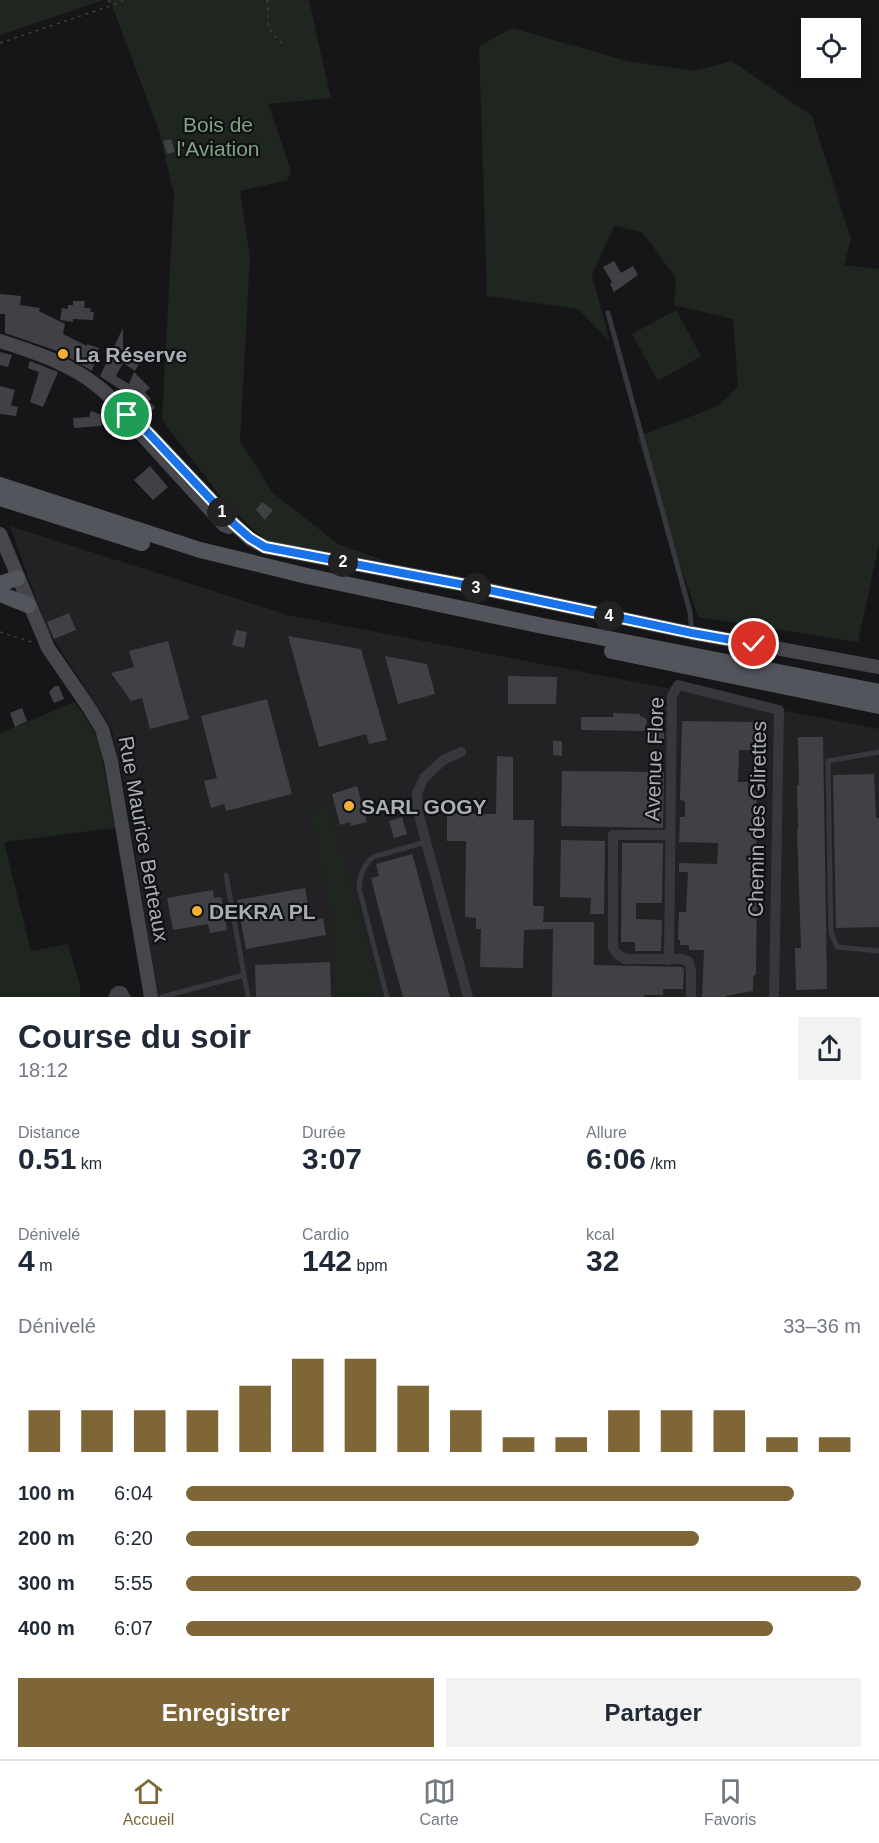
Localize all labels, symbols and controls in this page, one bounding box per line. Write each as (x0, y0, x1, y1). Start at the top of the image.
map controls (801, 18, 861, 78)
button: locate (801, 18, 861, 78)
park label: Bois de l'Aviation (176, 113, 260, 160)
place label: La Réserve (75, 343, 187, 366)
marker: La Réserve (56, 347, 70, 361)
pin (101, 389, 152, 440)
icon: arrive (110, 398, 143, 431)
pin: 1 (207, 497, 237, 527)
text: 1 (218, 503, 226, 520)
pin: 2 (328, 547, 358, 577)
text: 2 (339, 553, 347, 570)
pin: 3 (461, 573, 491, 603)
text: 3 (472, 579, 480, 596)
pin: 4 (594, 601, 624, 631)
text: 4 (605, 607, 613, 624)
pin (728, 618, 779, 669)
icon: check (737, 627, 770, 660)
street label: Avenue Flore (640, 696, 668, 822)
street label: Chemin des Glirettes (744, 721, 770, 917)
street label: Rue Maurice Berteaux (115, 734, 174, 944)
place label: SARL GOGY (361, 795, 487, 818)
marker: SARL GOGY (342, 799, 356, 813)
place label: DEKRA PL (209, 900, 316, 923)
marker: DEKRA PL (190, 904, 204, 918)
button: share (798, 1017, 861, 1080)
text: Course du soir (18, 1018, 251, 1055)
text: 18:12 (18, 1059, 68, 1081)
text: Distance (18, 1124, 80, 1141)
text: Durée (302, 1124, 346, 1141)
text: Allure (586, 1124, 627, 1141)
text: 0.51 (18, 1142, 76, 1175)
text: 3:07 (302, 1142, 362, 1175)
text: 6:06 (586, 1142, 646, 1175)
text: km (76, 1155, 102, 1172)
text: /km (646, 1155, 676, 1172)
text: Dénivelé (18, 1226, 80, 1243)
text: Cardio (302, 1226, 349, 1243)
text: kcal (586, 1226, 614, 1243)
text: 4 (18, 1244, 35, 1277)
text: 142 (302, 1244, 352, 1277)
text: 32 (586, 1244, 619, 1277)
text: m (35, 1257, 52, 1274)
text: bpm (352, 1257, 388, 1274)
text: Dénivelé (18, 1315, 96, 1337)
text: 33–36 m (783, 1315, 861, 1337)
text: 100 m (18, 1482, 75, 1504)
text: 6:04 (114, 1482, 153, 1504)
text: 200 m (18, 1527, 75, 1549)
text: 6:20 (114, 1527, 153, 1549)
text: 300 m (18, 1572, 75, 1594)
text: 5:55 (114, 1572, 153, 1594)
text: 400 m (18, 1617, 75, 1639)
text: 6:07 (114, 1617, 153, 1639)
button: Enregistrer (18, 1678, 434, 1747)
button: Partager (446, 1678, 861, 1747)
tab: Accueil (123, 1775, 174, 1829)
tab: Carte (420, 1775, 459, 1829)
tab: Favoris (704, 1775, 756, 1829)

